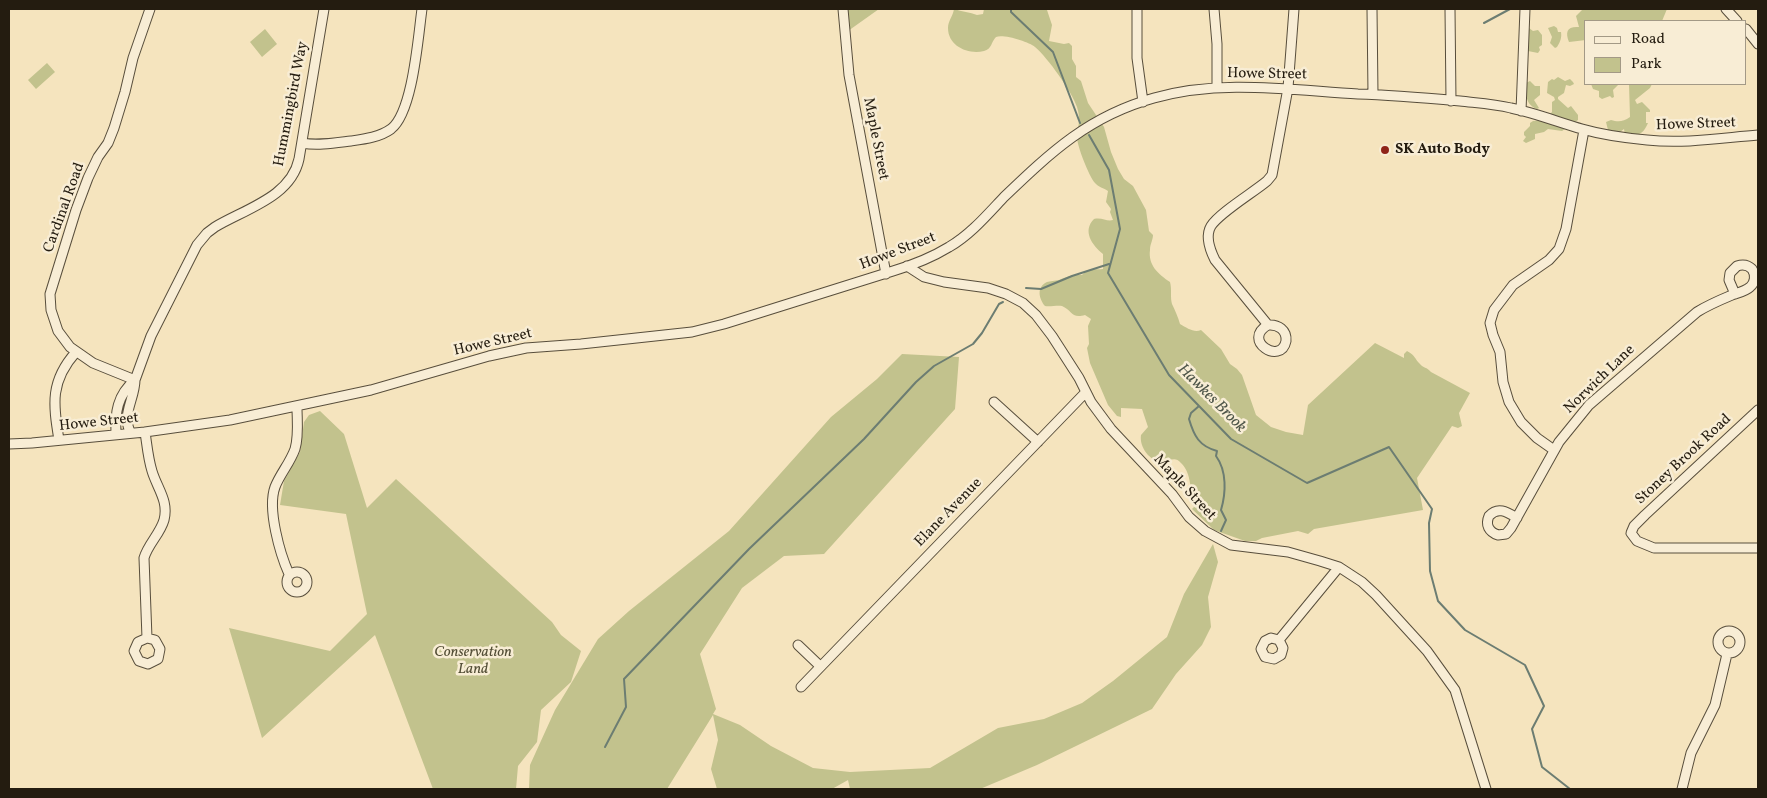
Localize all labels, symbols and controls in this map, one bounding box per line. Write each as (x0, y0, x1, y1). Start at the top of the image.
legend (1584, 20, 1747, 85)
text: Road (1631, 29, 1665, 50)
street label: Hummingbird Way (271, 40, 313, 168)
text: Park (1631, 54, 1662, 75)
street label: Howe Street (1227, 65, 1307, 85)
street label: Maple Street (858, 96, 892, 182)
street label: Howe Street (1656, 115, 1736, 135)
place label: SK Auto Body (1395, 141, 1490, 159)
marker: SK Auto Body (1379, 144, 1391, 156)
street label: Cardinal Road (40, 161, 90, 255)
street label: Howe Street (857, 229, 939, 275)
street label: Howe Street (452, 325, 534, 361)
street label: Norwich Lane (1561, 342, 1639, 418)
water label: Hawkes Brook (1173, 361, 1249, 437)
street label: Howe Street (58, 410, 140, 436)
street label: Stoney Brook Road (1632, 411, 1736, 509)
street label: Maple Street (1149, 451, 1219, 525)
street label: Elane Avenue (912, 475, 986, 551)
park label: Conservation Land (434, 644, 512, 679)

